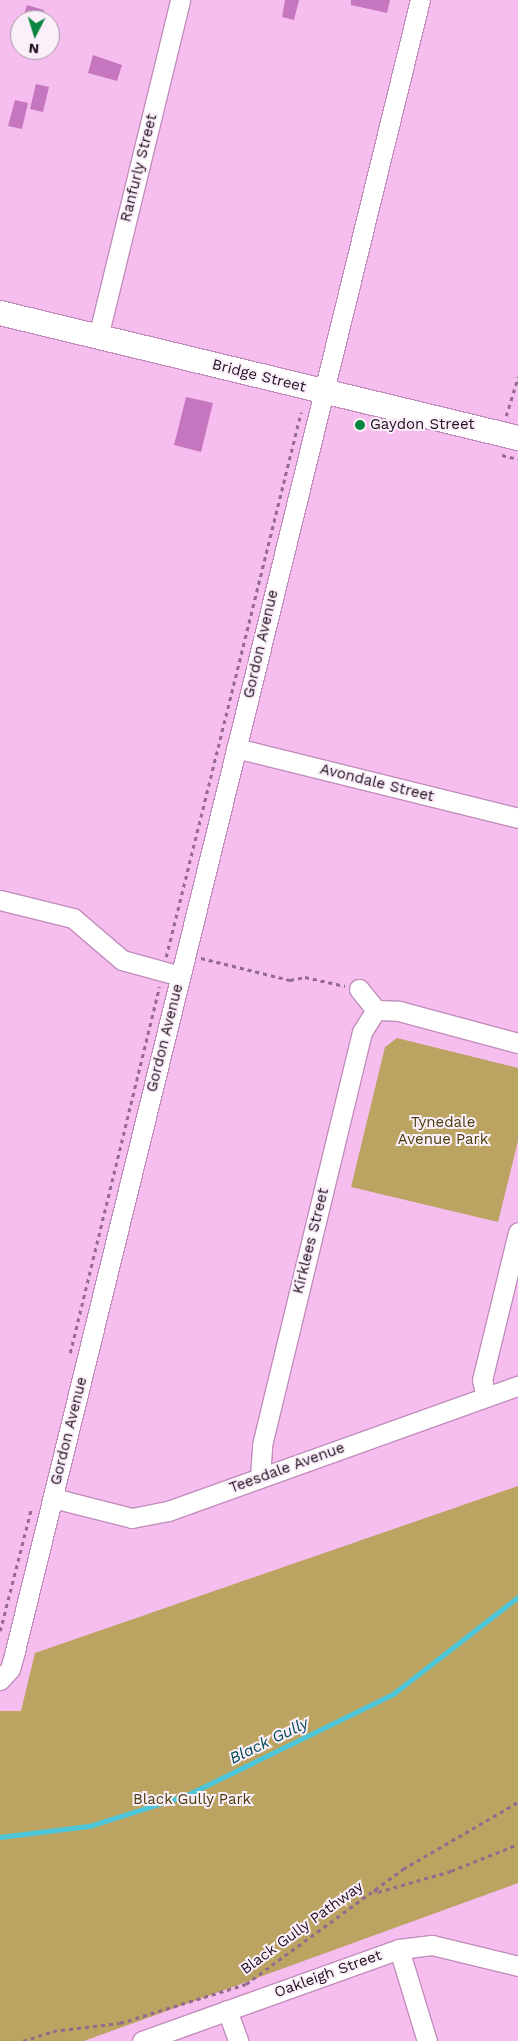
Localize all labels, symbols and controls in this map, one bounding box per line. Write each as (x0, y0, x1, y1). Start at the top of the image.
north arrow (10, 10, 60, 60)
text: N (28, 41, 40, 57)
street label: Ranfurly Street (117, 112, 161, 224)
street label: Bridge Street (210, 356, 308, 396)
place label: Gaydon Street (370, 416, 475, 434)
marker: Gaydon Street (354, 419, 366, 431)
street label: Gordon Avenue (240, 588, 282, 700)
street label: Avondale Street (318, 760, 436, 806)
street label: Gordon Avenue (143, 982, 187, 1094)
park label: Tynedale Avenue Park (398, 1113, 488, 1148)
street label: Kirklees Street (289, 1186, 333, 1296)
street label: Gordon Avenue (47, 1375, 91, 1487)
street label: Teesdale Avenue (227, 1439, 347, 1497)
water label: Black Gully (226, 1714, 312, 1768)
park label: Black Gully Park (133, 1791, 251, 1809)
street label: Black Gully Pathway (237, 1877, 367, 1979)
street label: Oakleigh Street (272, 1946, 384, 2002)

